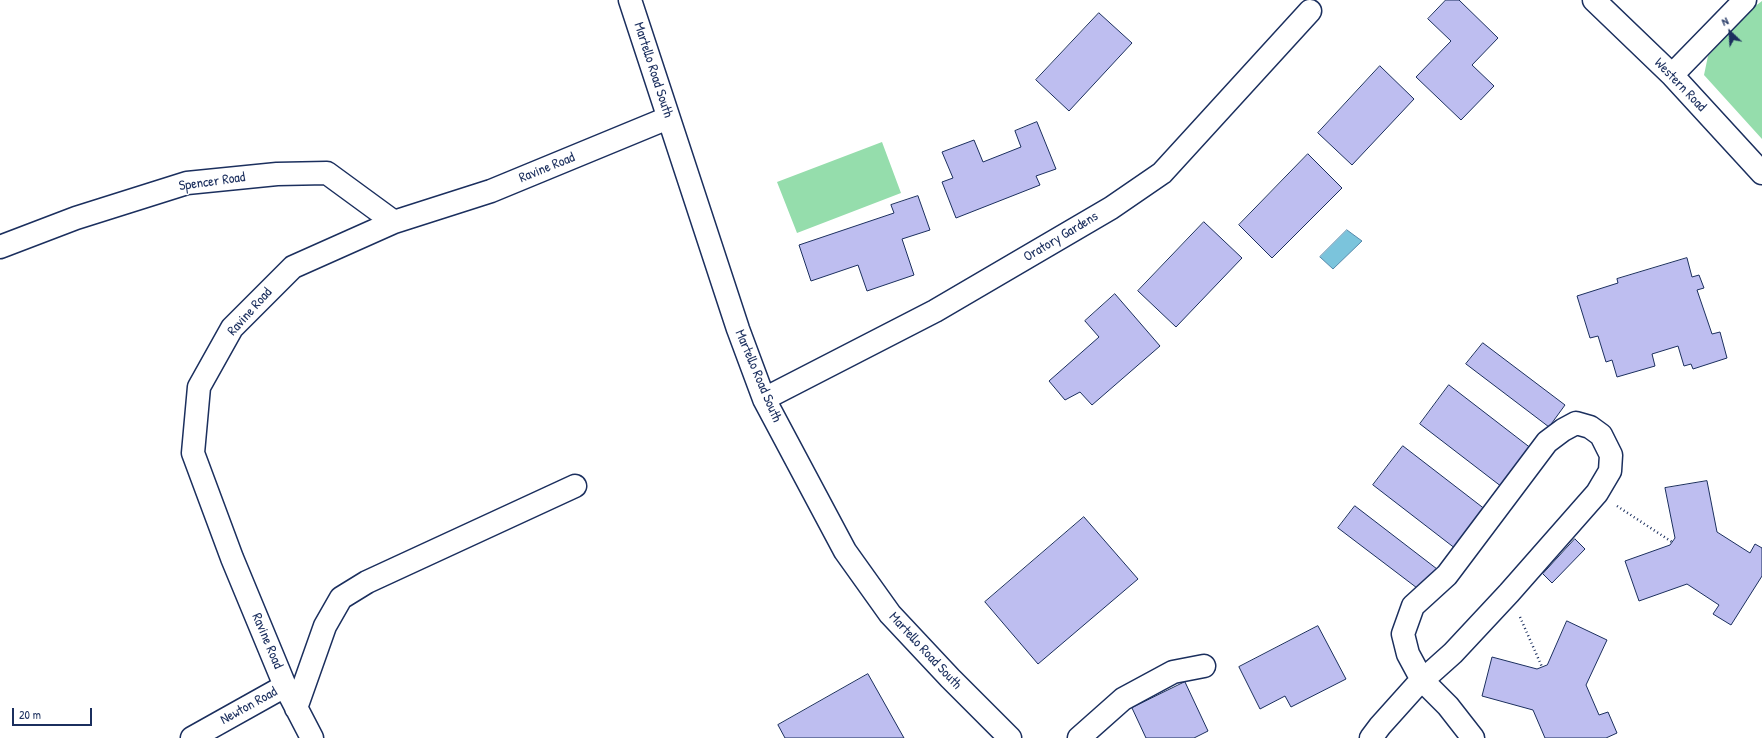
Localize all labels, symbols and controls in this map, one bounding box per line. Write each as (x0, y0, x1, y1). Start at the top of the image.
north arrow (1710, 12, 1750, 52)
text: N (1719, 14, 1731, 29)
street label: Martello Road South (630, 20, 676, 120)
street label: Western Road (1650, 55, 1710, 115)
street label: Ravine Road (517, 149, 577, 187)
street label: Spencer Road (178, 169, 246, 195)
street label: Oratory Gardens (1021, 208, 1101, 266)
street label: Ravine Road (224, 285, 276, 339)
street label: Martello Road South (731, 327, 785, 425)
street label: Martello Road South (885, 609, 965, 693)
street label: Ravine Road (248, 611, 286, 671)
street label: Newton Road (218, 684, 280, 728)
scale bar (14, 700, 94, 726)
text: 20 m (19, 706, 41, 723)

